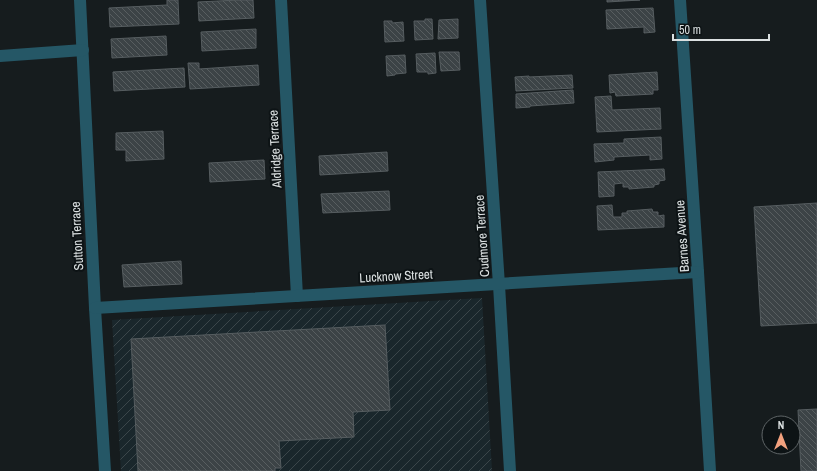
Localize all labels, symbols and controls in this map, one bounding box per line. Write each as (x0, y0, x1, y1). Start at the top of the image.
scale bar (673, 16, 769, 42)
text: 50 m (679, 22, 701, 38)
street label: Aldridge Terrace (264, 110, 286, 189)
street label: Cudmore Terrace (471, 194, 493, 278)
street label: Barnes Avenue (671, 199, 693, 273)
street label: Sutton Terrace (67, 201, 87, 271)
street label: Lucknow Street (359, 266, 433, 286)
north arrow (761, 415, 801, 455)
text: N (778, 418, 784, 432)

